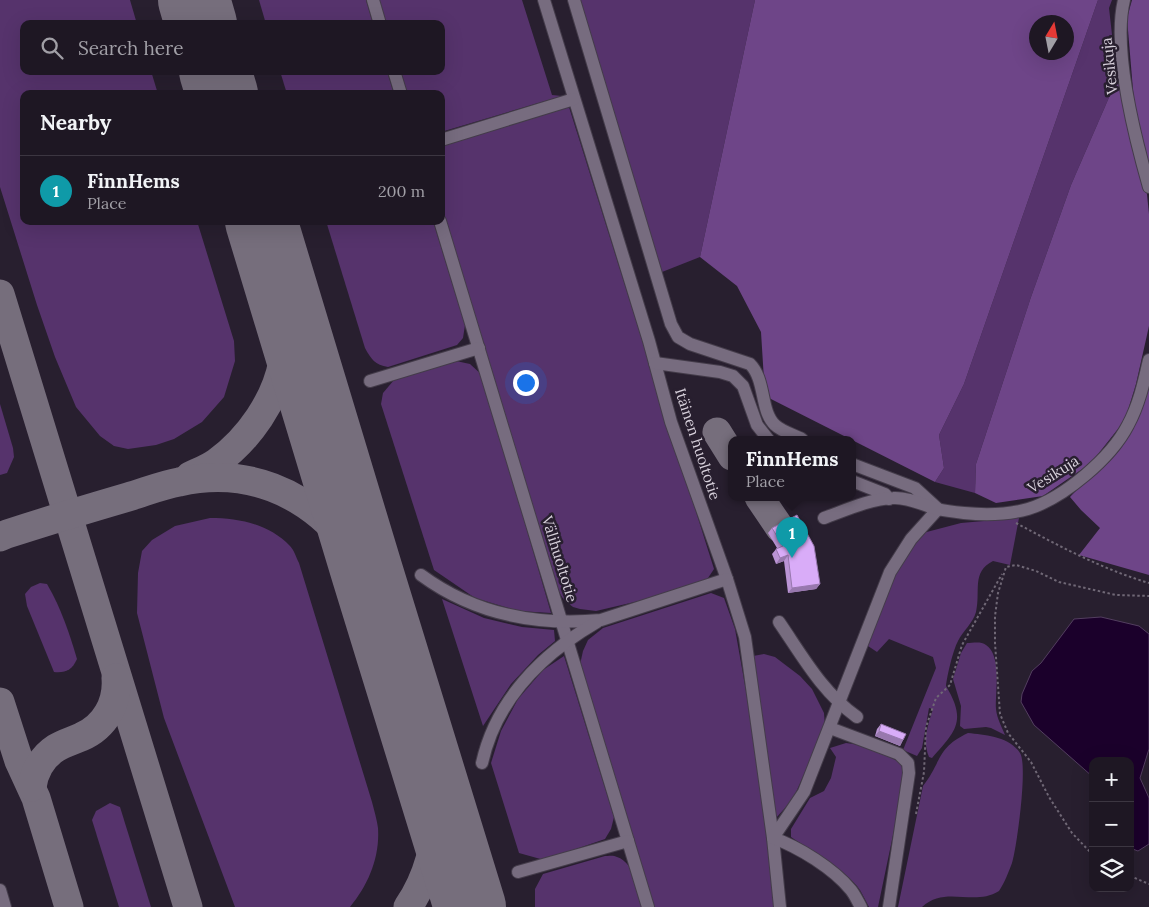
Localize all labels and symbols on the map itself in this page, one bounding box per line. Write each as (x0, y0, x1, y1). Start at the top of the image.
north arrow (1029, 15, 1074, 60)
street label: Vesikuja (1097, 36, 1122, 96)
your location (513, 370, 539, 396)
street label: Itäinen huoltotie (671, 386, 725, 502)
street label: Vesikuja (1023, 451, 1082, 498)
street label: Välihuoltotie (538, 513, 582, 604)
pin: 1 (776, 517, 808, 558)

